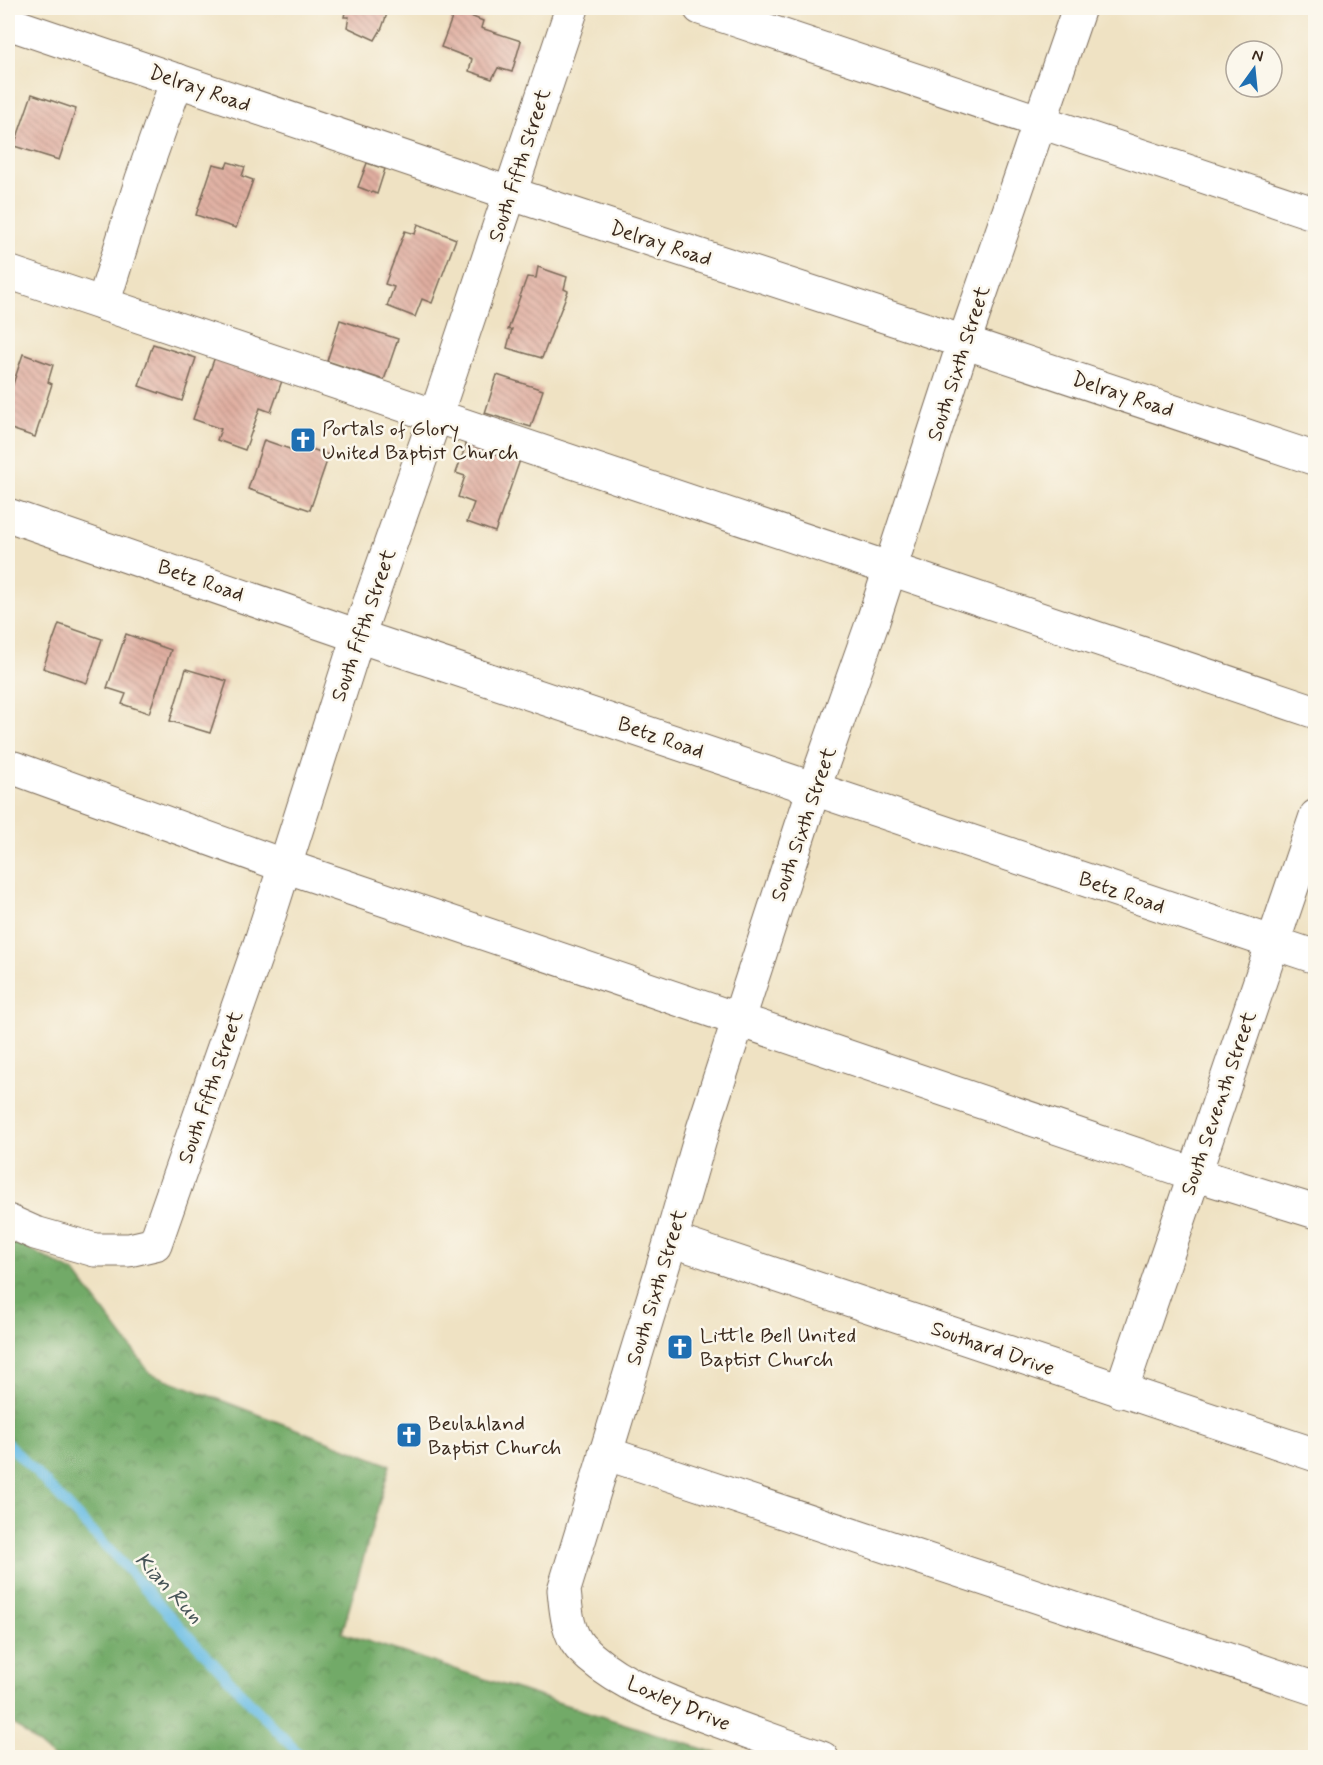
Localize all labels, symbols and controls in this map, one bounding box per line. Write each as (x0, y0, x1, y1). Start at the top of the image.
north arrow (1224, 39, 1284, 99)
text: N (1250, 44, 1265, 67)
street label: Delray Road (145, 59, 254, 119)
street label: South Fifth Street (482, 84, 558, 246)
street label: Delray Road (606, 214, 715, 274)
street label: South Sixth Street (921, 281, 997, 445)
street label: Delray Road (1068, 365, 1177, 425)
place label: Portals of Glory United Baptist Church (322, 415, 519, 467)
church icon: Portals of Glory United Baptist Church (288, 425, 318, 455)
street label: South Fifth Street (325, 545, 403, 705)
street label: Betz Road (154, 553, 248, 609)
street label: Betz Road (614, 710, 708, 766)
street label: South Sixth Street (764, 743, 844, 905)
street label: Betz Road (1075, 865, 1169, 921)
street label: South Fifth Street (172, 1007, 250, 1167)
street label: South Seventh Street (1174, 1007, 1264, 1199)
street label: South Sixth Street (620, 1205, 694, 1369)
street label: Southard Drive (927, 1315, 1058, 1383)
place label: Little Bell United Baptist Church (700, 1322, 856, 1374)
church icon: Little Bell United Baptist Church (665, 1332, 695, 1362)
place label: Beulahland Baptist Church (428, 1410, 561, 1462)
church icon: Beulahland Baptist Church (394, 1420, 424, 1450)
water label: Kian Run (128, 1547, 209, 1630)
street label: Loxley Drive (623, 1670, 735, 1738)

